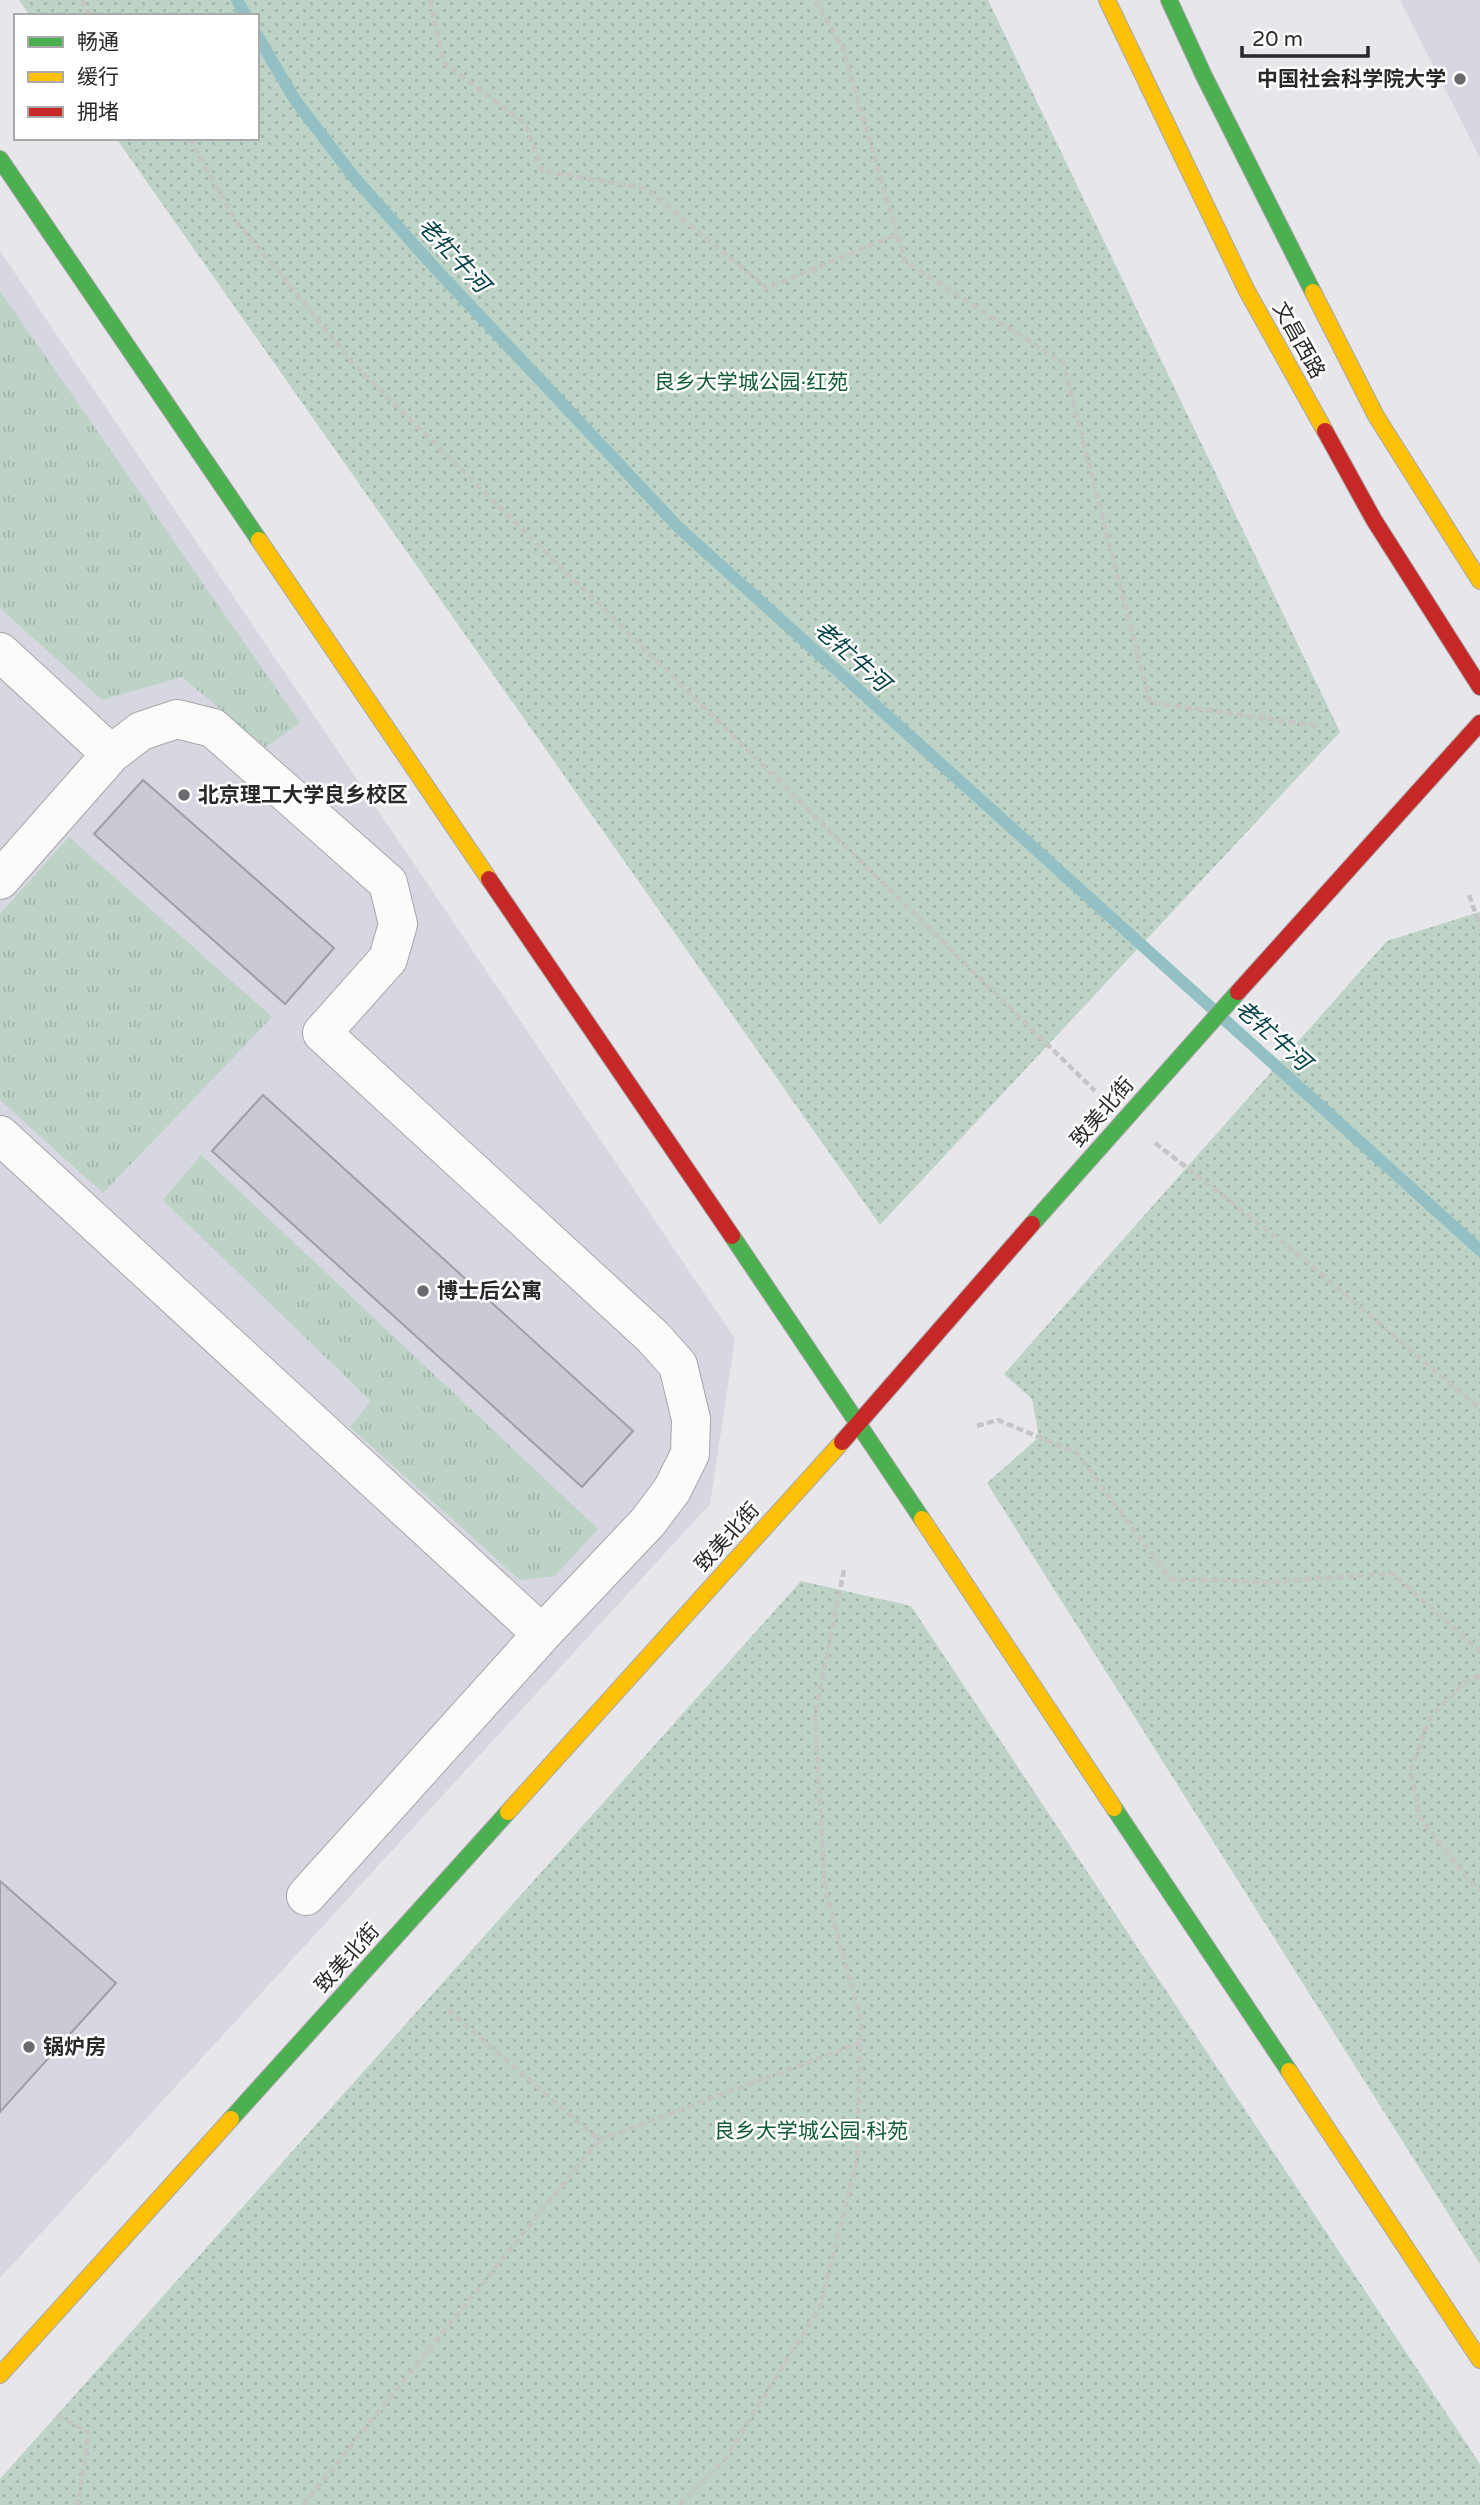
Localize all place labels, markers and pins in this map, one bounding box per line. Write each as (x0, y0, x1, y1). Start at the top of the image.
place label: 中国社会科学院大学 (1257, 67, 1446, 92)
marker: 中国社会科学院大学 (1452, 71, 1468, 87)
place label: 北京理工大学良乡校区 (198, 783, 408, 808)
marker: 北京理工大学良乡校区 (176, 787, 192, 803)
place label: 博士后公寓 (437, 1279, 542, 1304)
marker: 博士后公寓 (415, 1283, 431, 1299)
place label: 锅炉房 (43, 2035, 106, 2060)
marker: 锅炉房 (21, 2039, 37, 2055)

